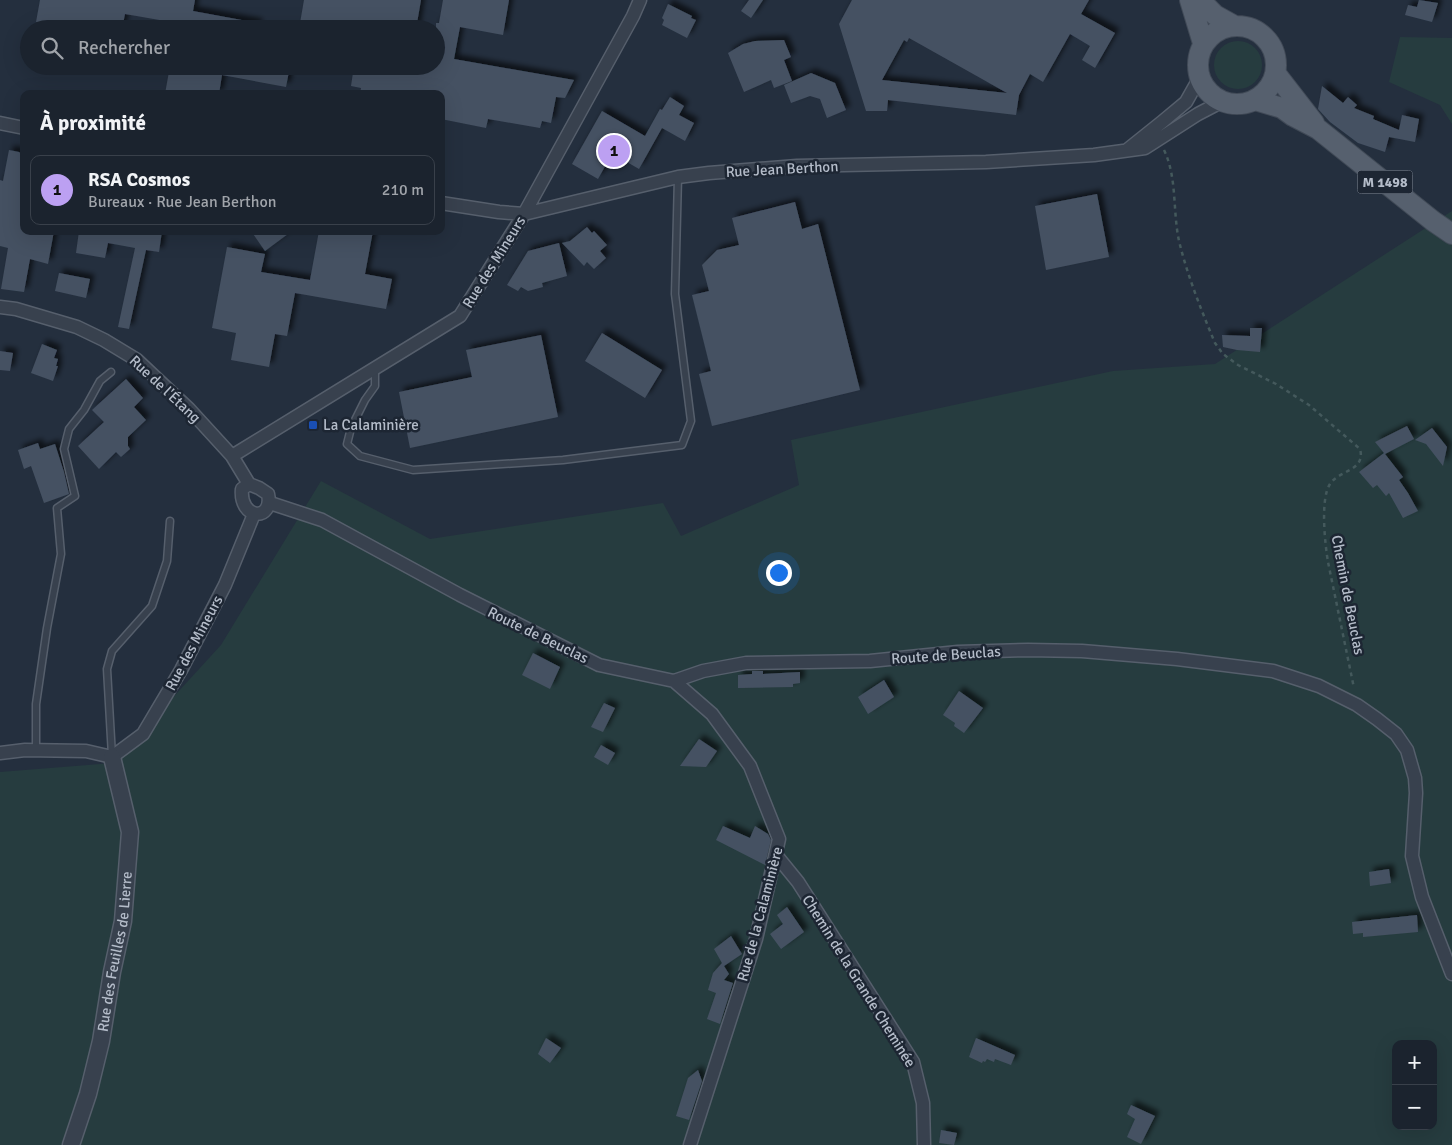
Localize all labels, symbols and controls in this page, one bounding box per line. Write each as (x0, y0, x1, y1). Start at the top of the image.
search box (20, 20, 445, 75)
icon: search (38, 34, 66, 62)
text: Rechercher (78, 36, 170, 60)
text: À proximité (40, 110, 146, 136)
pin: 1 (598, 132, 630, 170)
street label: Rue Jean Berthon (725, 157, 839, 181)
text: RSA Cosmos (88, 168, 190, 192)
road number: M 1498 (1358, 170, 1412, 193)
text: 1 (53, 180, 61, 200)
text: 210 m (382, 180, 424, 200)
text: Bureaux · Rue Jean Berthon (88, 192, 276, 212)
street label: Rue des Mineurs (459, 212, 530, 311)
street label: Rue de l'Étang (126, 351, 205, 427)
place label: La Calaminière (323, 416, 419, 434)
marker: La Calaminière (307, 419, 319, 431)
street label: Chemin de Beuclas (1328, 534, 1369, 657)
your location (766, 560, 792, 586)
street label: Rue des Mineurs (161, 592, 227, 694)
street label: Route de Beuclas (485, 603, 592, 667)
street label: Route de Beuclas (891, 642, 1002, 668)
street label: Rue de la Calaminière (733, 845, 787, 983)
street label: Rue des Feuilles de Lierre (94, 871, 136, 1033)
street label: Chemin de la Grande Cheminée (798, 891, 920, 1071)
map controls (1392, 1040, 1437, 1130)
button: + (1392, 1040, 1437, 1085)
button: − (1392, 1085, 1437, 1130)

